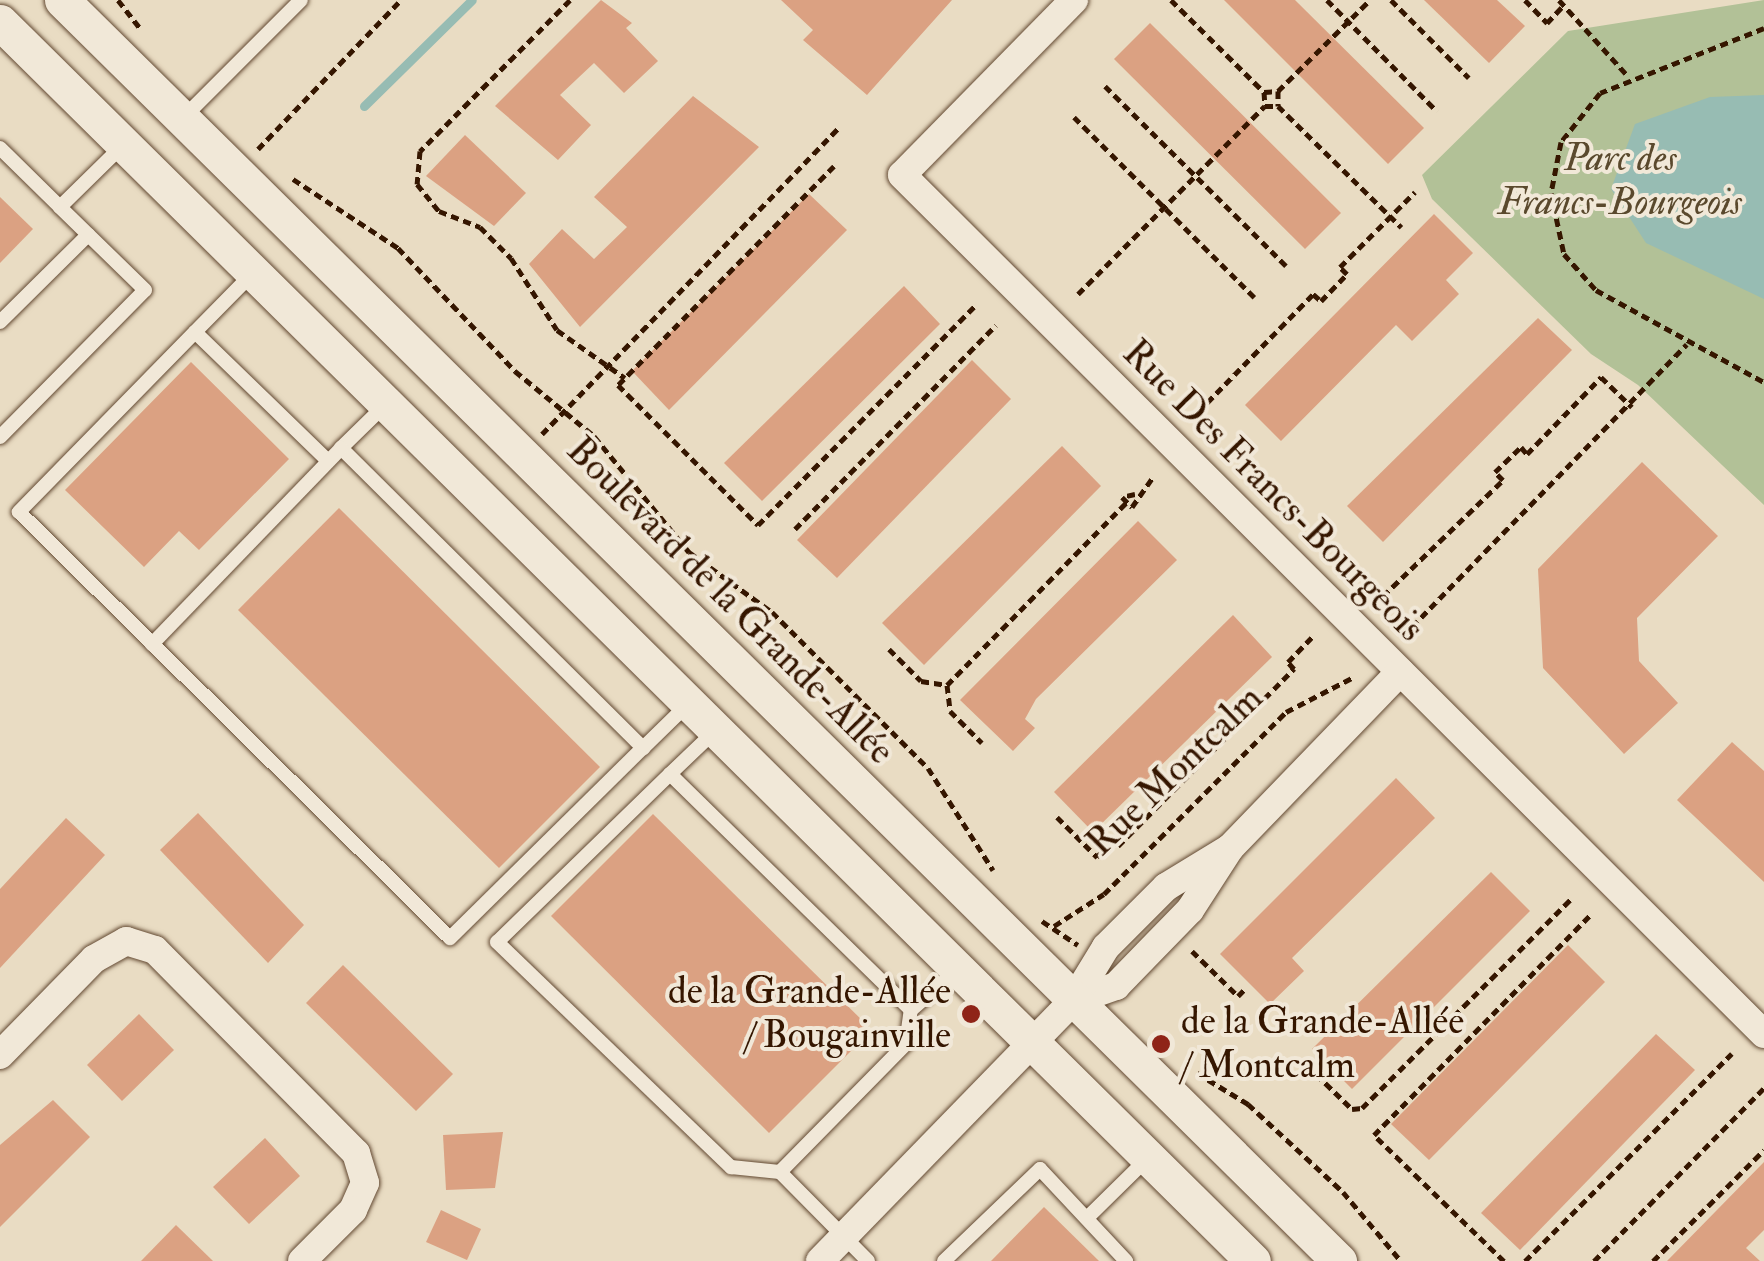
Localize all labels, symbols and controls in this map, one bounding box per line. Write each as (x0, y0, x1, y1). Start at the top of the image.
park label: Parc des Francs-Bourgeois (1498, 136, 1742, 225)
street label: Rue Des Francs-Bourgeois (1113, 331, 1433, 651)
street label: Boulevard de la Grande-Allée (557, 428, 903, 774)
street label: Rue Montcalm (1078, 676, 1272, 866)
place label: de la Grande-Allée / Bougainville (668, 969, 951, 1058)
place label: de la Grande-Allée / Montcalm (1181, 999, 1464, 1088)
marker: de la Grande-Allée / Bougainville (960, 1003, 982, 1025)
marker: de la Grande-Allée / Montcalm (1150, 1033, 1172, 1055)

